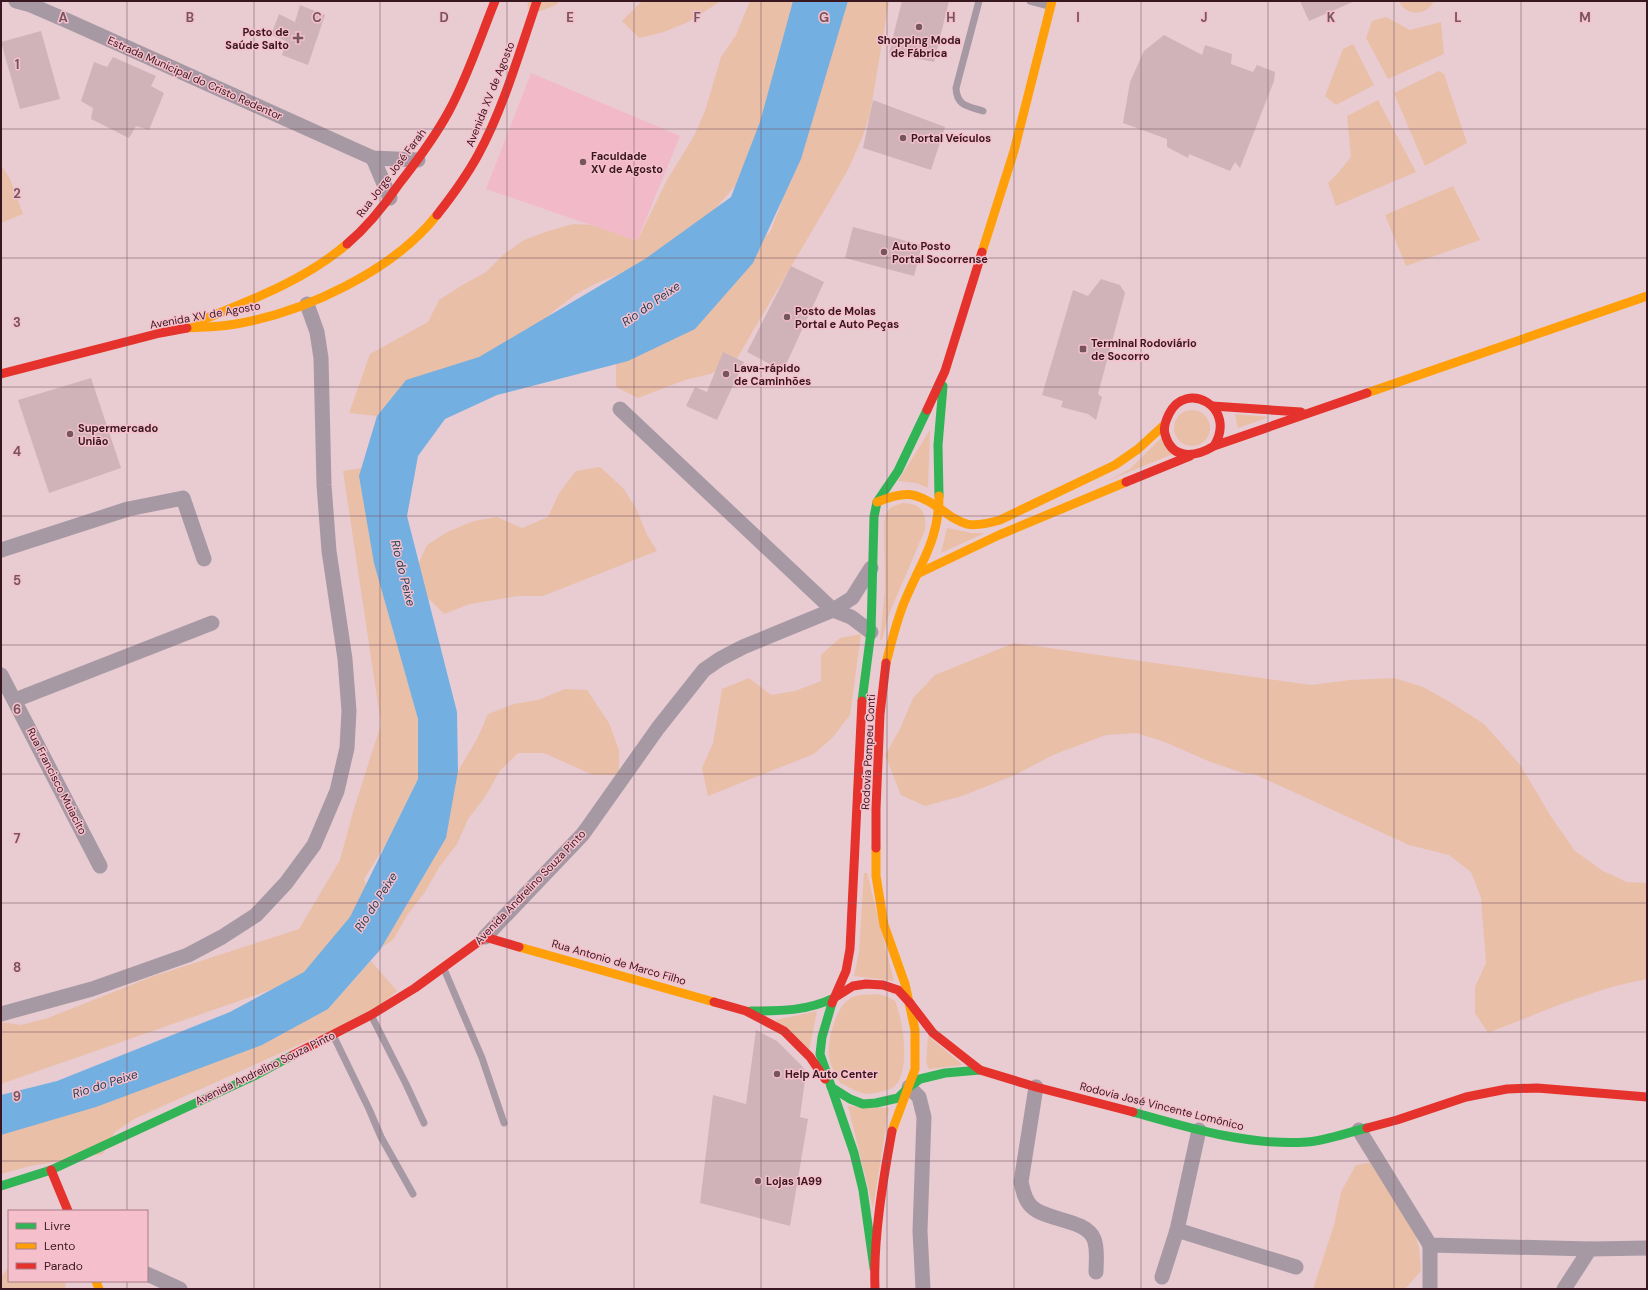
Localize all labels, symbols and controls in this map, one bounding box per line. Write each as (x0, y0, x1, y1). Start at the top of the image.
text: A (58, 9, 68, 26)
text: B (186, 9, 194, 26)
text: C (312, 9, 322, 26)
text: D (439, 9, 449, 26)
text: E (566, 9, 574, 26)
text: F (693, 9, 701, 26)
text: G (819, 9, 829, 26)
text: H (946, 9, 956, 26)
text: I (1076, 9, 1080, 26)
text: J (1200, 9, 1208, 26)
text: K (1327, 9, 1336, 26)
text: L (1454, 9, 1462, 26)
text: M (1579, 9, 1591, 26)
marker: Shopping Moda de Fábrica (914, 22, 924, 32)
place label: Posto de Saúde Salto (225, 25, 289, 52)
marker: Posto de Saúde Salto (292, 32, 304, 44)
street label: Estrada Municipal do Cristo Redentor (105, 33, 285, 123)
place label: Shopping Moda de Fábrica (877, 33, 961, 60)
street label: Avenida XV de Agosto (463, 39, 517, 149)
text: 1 (15, 56, 19, 73)
street label: Rua Jorge José Farah (353, 126, 429, 220)
place label: Portal Veículos (911, 131, 991, 145)
marker: Portal Veículos (898, 133, 908, 143)
place label: Faculdade XV de Agosto (591, 149, 663, 176)
marker: Faculdade XV de Agosto (578, 157, 588, 167)
text: 2 (13, 185, 21, 202)
place label: Auto Posto Portal Socorrense (892, 239, 988, 266)
marker: Auto Posto Portal Socorrense (879, 247, 889, 257)
water label: Rio do Peixe (619, 278, 683, 330)
street label: Avenida XV de Agosto (149, 298, 261, 332)
place label: Posto de Molas Portal e Auto Peças (795, 304, 899, 331)
marker: Posto de Molas Portal e Auto Peças (782, 312, 792, 322)
text: 3 (13, 314, 21, 331)
place label: Terminal Rodoviário de Socorro (1091, 336, 1197, 363)
marker: Terminal Rodoviário de Socorro (1078, 344, 1088, 354)
place label: Lava-rápido de Caminhões (734, 361, 811, 388)
marker: Lava-rápido de Caminhões (721, 369, 731, 379)
place label: Supermercado União (78, 421, 158, 448)
marker: Supermercado União (65, 429, 75, 439)
text: 4 (13, 443, 21, 460)
water label: Rio do Peixe (387, 538, 419, 608)
text: 5 (13, 572, 21, 589)
street label: Rodovia Pompeu Conti (858, 694, 878, 810)
text: 6 (13, 701, 21, 718)
street label: Rua Francisco Muiacito (24, 725, 90, 837)
street label: Avenida Andrelino Souza Pinto (472, 827, 588, 947)
text: 7 (14, 830, 21, 847)
water label: Rio do Peixe (351, 869, 401, 935)
street label: Rua Antonio de Marco Filho (550, 936, 688, 988)
text: 8 (13, 959, 21, 976)
street label: Avenida Andrelino Souza Pinto (193, 1028, 337, 1108)
water label: Rio do Peixe (70, 1066, 140, 1102)
place label: Help Auto Center (785, 1067, 878, 1081)
marker: Help Auto Center (772, 1069, 782, 1079)
street label: Rodovia José Vincente Lomônico (1078, 1079, 1246, 1133)
text: 9 (13, 1088, 21, 1105)
place label: Lojas 1A99 (766, 1174, 822, 1188)
marker: Lojas 1A99 (753, 1176, 763, 1186)
legend (8, 1210, 148, 1282)
text: Livre (44, 1218, 71, 1234)
text: Lento (44, 1238, 75, 1254)
text: Parado (44, 1258, 83, 1274)

